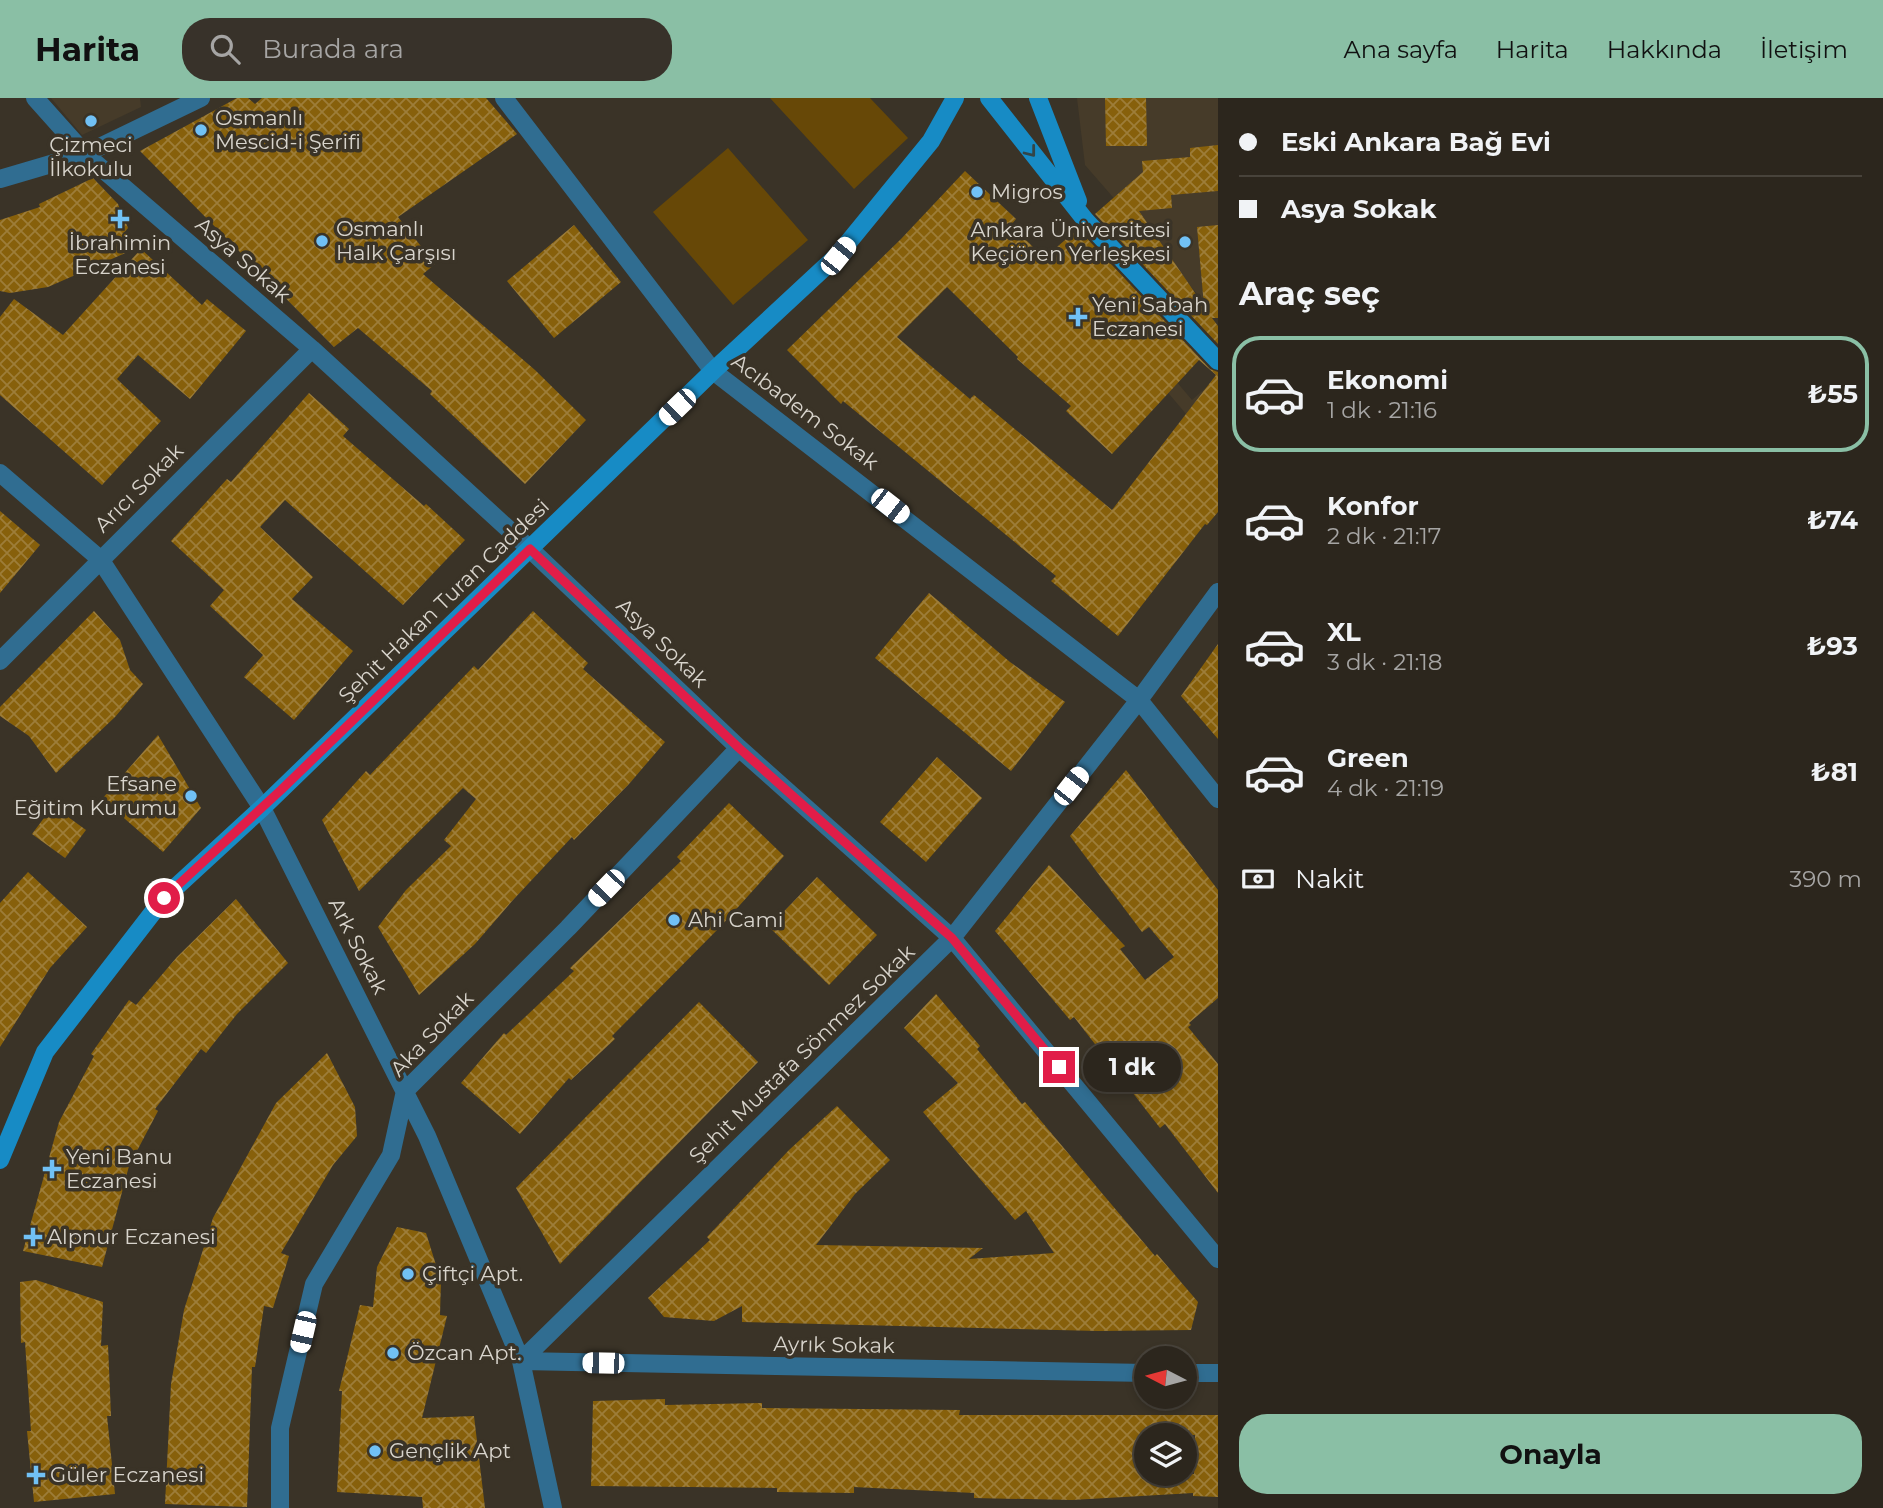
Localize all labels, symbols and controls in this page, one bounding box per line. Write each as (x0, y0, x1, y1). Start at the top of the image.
search box (182, 18, 672, 81)
text: Harita (35, 29, 140, 69)
icon: search (206, 30, 244, 68)
text: Burada ara (262, 33, 404, 65)
text: Ana sayfa (1343, 35, 1458, 64)
text: Harita (1496, 35, 1569, 64)
text: Hakkında (1607, 35, 1722, 64)
text: İletişim (1760, 35, 1848, 64)
place label: Osmanlı Mescid-i Şerifi (215, 105, 361, 154)
marker: Çizmeci İlkokulu (83, 113, 99, 129)
marker: Osmanlı Mescid-i Şerifi (193, 122, 209, 138)
text: Eski Ankara Bağ Evi (1281, 126, 1551, 158)
place label: Çizmeci İlkokulu (49, 132, 133, 181)
one-way arrow (1023, 144, 1036, 156)
place label: Migros (991, 179, 1063, 204)
marker: Migros (969, 184, 985, 200)
text: Asya Sokak (1281, 193, 1436, 225)
marker: İbrahimin Eczanesi (112, 211, 128, 227)
street label: Asya Sokak (191, 212, 296, 308)
place label: Osmanlı Halk Çarşısı (336, 216, 456, 265)
place label: Ankara Üniversitesi Keçiören Yerleşkesi (971, 217, 1171, 266)
place label: İbrahimin Eczanesi (69, 230, 171, 279)
marker: Osmanlı Halk Çarşısı (314, 233, 330, 249)
car (817, 233, 860, 279)
marker: Ankara Üniversitesi Keçiören Yerleşkesi (1177, 234, 1193, 250)
text: Araç seç (1239, 274, 1380, 313)
place label: Yeni Sabah Eczanesi (1092, 292, 1208, 341)
marker: Yeni Sabah Eczanesi (1070, 309, 1086, 325)
street label: Acıbadem Sokak (727, 348, 884, 475)
icon: car (1243, 363, 1306, 426)
text: Ekonomi (1327, 364, 1448, 396)
text: ₺55 (1808, 378, 1858, 410)
car (655, 385, 700, 429)
text: 1 dk · 21:16 (1327, 396, 1437, 424)
street label: Arıcı Sokak (89, 438, 189, 537)
car (867, 485, 914, 527)
icon: car (1243, 489, 1306, 552)
text: Konfor (1327, 490, 1419, 522)
street label: Şehit Hakan Turan Caddesi (333, 493, 554, 708)
text: ₺74 (1807, 504, 1858, 536)
text: 2 dk · 21:17 (1327, 522, 1441, 550)
street label: Asya Sokak (611, 593, 714, 693)
icon: car (1243, 615, 1306, 678)
text: XL (1327, 616, 1361, 648)
text: ₺93 (1807, 630, 1858, 662)
text: 3 dk · 21:18 (1327, 648, 1442, 676)
icon: car (1243, 741, 1306, 804)
text: Green (1327, 742, 1409, 774)
text: ₺81 (1811, 756, 1858, 788)
car (1050, 763, 1093, 809)
place label: Efsane Eğitim Kurumu (14, 771, 177, 820)
text: 4 dk · 21:19 (1327, 774, 1444, 802)
marker: Efsane Eğitim Kurumu (183, 788, 199, 804)
icon: cash (1239, 860, 1277, 898)
text: Nakit (1295, 863, 1364, 895)
text: 390 m (1789, 865, 1862, 893)
car (584, 866, 629, 910)
route start (148, 882, 180, 914)
street label: Ark Sokak (324, 893, 394, 999)
place label: Ahi Cami (688, 907, 783, 932)
marker: Ahi Cami (666, 912, 682, 928)
street label: Şehit Mustafa Sönmez Sokak (684, 939, 920, 1168)
street label: Aka Sokak (385, 986, 479, 1081)
callout: 1 dk (1084, 1042, 1182, 1091)
route end (1043, 1051, 1075, 1083)
text: 1 dk (1109, 1053, 1155, 1081)
place label: Yeni Banu Eczanesi (66, 1144, 173, 1193)
marker: Yeni Banu Eczanesi (44, 1161, 60, 1177)
place label: Alpnur Eczanesi (47, 1224, 216, 1249)
marker: Alpnur Eczanesi (25, 1229, 41, 1245)
place label: Çiftçi Apt. (422, 1261, 523, 1286)
marker: Çiftçi Apt. (400, 1266, 416, 1282)
car (289, 1309, 318, 1355)
street label: Ayrık Sokak (773, 1331, 895, 1358)
place label: Özcan Apt. (407, 1340, 522, 1365)
marker: Özcan Apt. (385, 1345, 401, 1361)
north arrow (1134, 1346, 1197, 1409)
map controls (1134, 1346, 1197, 1486)
car (582, 1352, 625, 1374)
button: Onayla (1239, 1414, 1862, 1494)
button: layers (1134, 1423, 1197, 1486)
place label: Gençlik Apt (389, 1438, 511, 1463)
marker: Gençlik Apt (367, 1443, 383, 1459)
place label: Güler Eczanesi (50, 1462, 204, 1487)
marker: Güler Eczanesi (28, 1467, 44, 1483)

